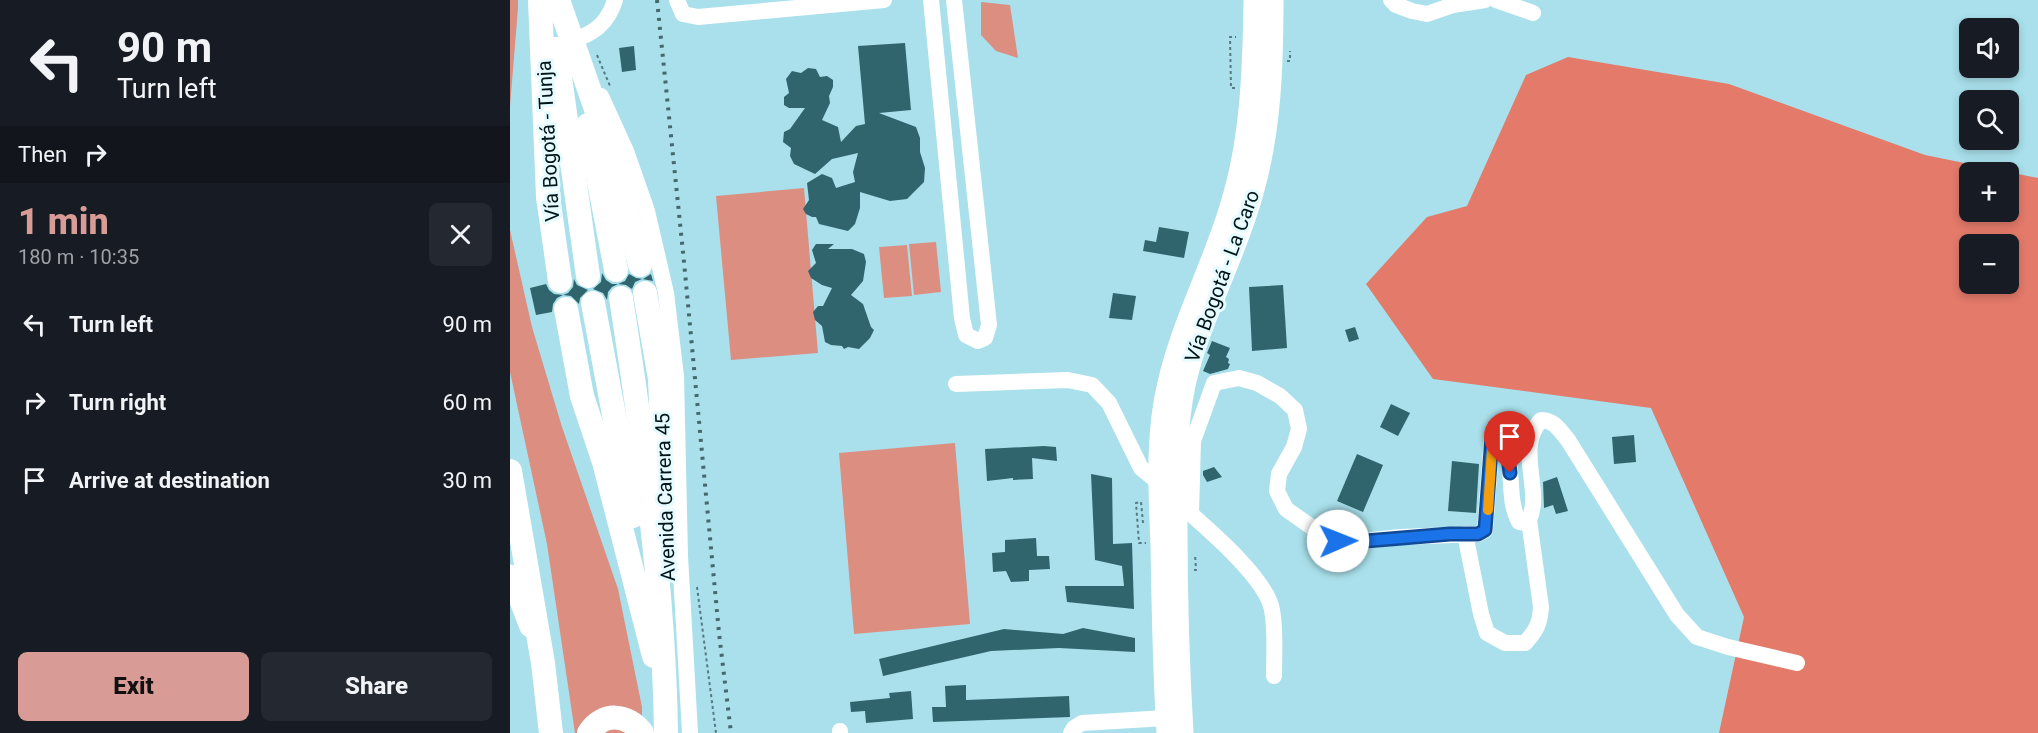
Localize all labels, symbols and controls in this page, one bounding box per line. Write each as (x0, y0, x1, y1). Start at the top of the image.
map controls (1959, 18, 2019, 294)
button: sound (1959, 18, 2019, 78)
text: 90 m (117, 23, 212, 72)
icon: left (18, 24, 96, 102)
street label: Vía Bogotá - Tunja (532, 60, 564, 222)
text: Turn left (117, 73, 217, 105)
button: search (1959, 90, 2019, 150)
icon: right (79, 138, 112, 171)
text: Then (18, 142, 67, 167)
button: + (1959, 162, 2019, 222)
street label: Vía Bogotá - La Caro (1180, 187, 1264, 365)
text: 1 min (18, 201, 109, 243)
button: close (429, 203, 492, 266)
button: − (1959, 234, 2019, 294)
text: 180 m · 10:35 (18, 245, 139, 269)
icon: left (18, 308, 51, 341)
text: Turn left (69, 312, 153, 337)
text: 90 m (443, 312, 492, 337)
icon: right (18, 386, 51, 419)
text: Turn right (69, 390, 166, 415)
text: 60 m (443, 390, 492, 415)
pin (1484, 411, 1535, 473)
street label: Avenida Carrera 45 (650, 412, 680, 582)
icon: arrive (1493, 420, 1526, 453)
icon: arrive (18, 464, 51, 497)
text: Arrive at destination (69, 468, 270, 493)
text: 30 m (443, 468, 492, 493)
position arrow (1306, 509, 1370, 573)
button: Exit (18, 652, 249, 721)
button: Share (261, 652, 492, 721)

